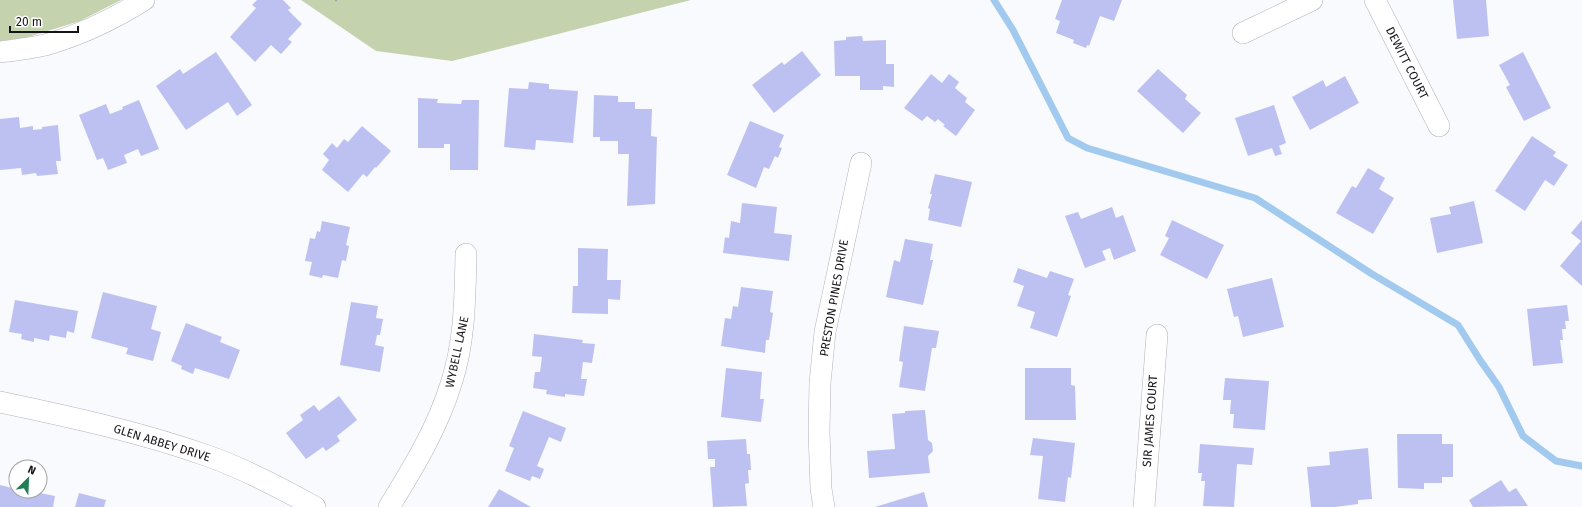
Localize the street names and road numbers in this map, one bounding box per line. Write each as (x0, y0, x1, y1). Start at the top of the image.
street label: DEWITT COURT (1383, 25, 1432, 102)
street label: PRESTON PINES DRIVE (817, 238, 851, 358)
street label: WYBELL LANE (443, 315, 471, 389)
street label: SIR JAMES COURT (1140, 374, 1160, 468)
street label: GLEN ABBEY DRIVE (112, 422, 212, 464)

